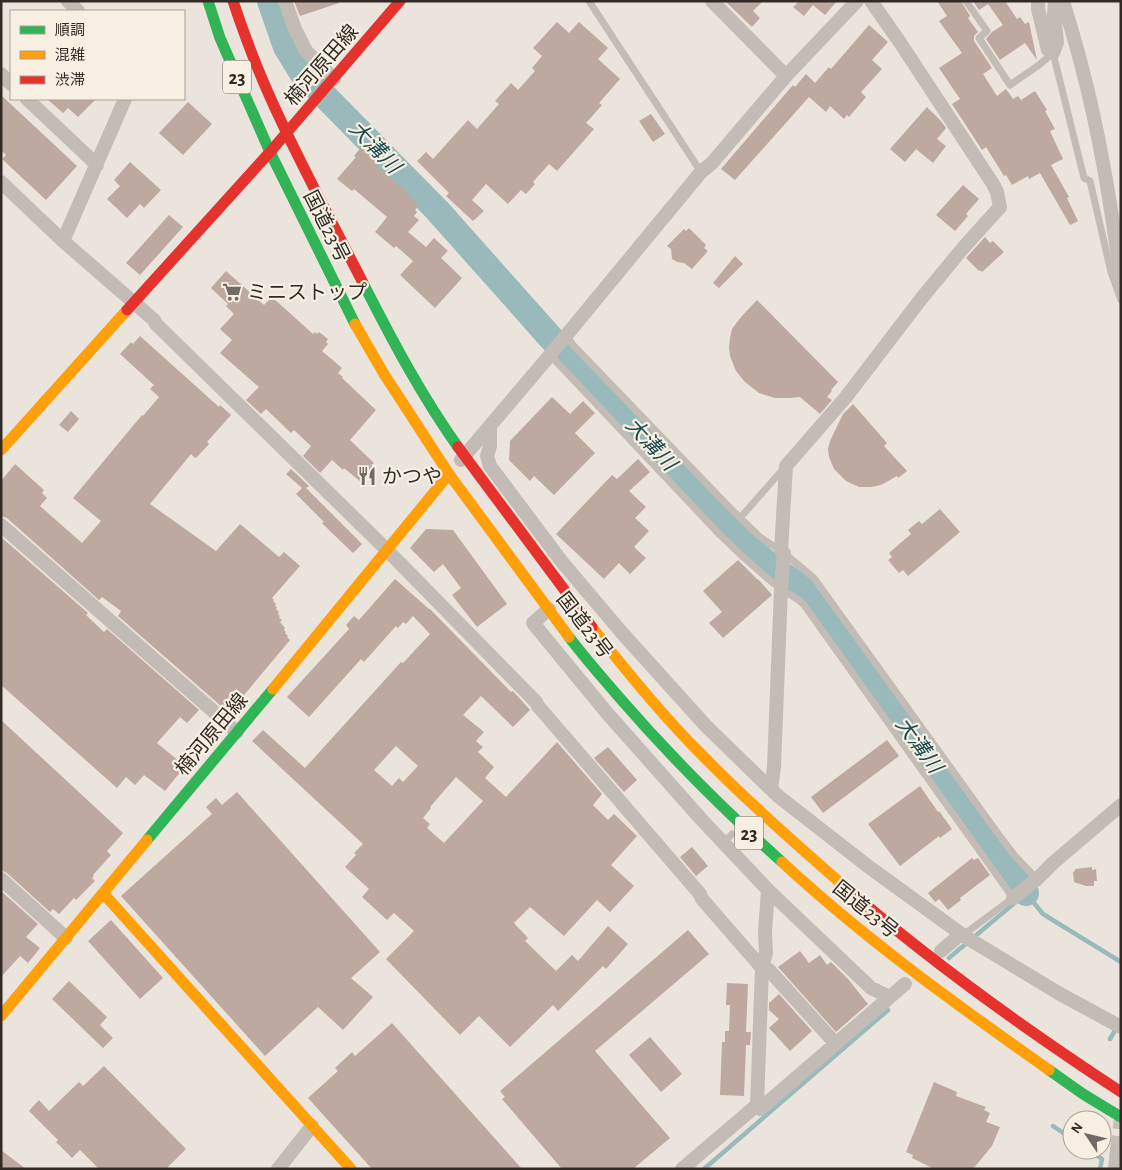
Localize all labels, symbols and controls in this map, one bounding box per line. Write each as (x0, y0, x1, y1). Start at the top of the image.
legend (10, 10, 185, 100)
street label: 楠河原田線 (280, 20, 362, 110)
text: 順調 (55, 23, 85, 38)
text: 混雑 (55, 47, 85, 63)
road number: 23 (223, 61, 251, 94)
text: 渋滞 (55, 72, 85, 88)
water label: 大溝川 (345, 117, 406, 179)
street label: 国道23号 (300, 187, 353, 265)
supermarket icon: ミニストップ (221, 281, 243, 303)
place label: ミニストップ (247, 282, 367, 303)
water label: 大溝川 (621, 413, 682, 476)
restaurant icon: かつや (356, 465, 378, 487)
place label: かつや (382, 466, 442, 487)
street label: 国道23号 (553, 588, 617, 662)
street label: 楠河原田線 (170, 689, 252, 779)
water label: 大溝川 (892, 713, 948, 779)
road number: 23 (735, 816, 763, 850)
street label: 国道23号 (829, 877, 902, 942)
north arrow (1062, 1110, 1112, 1160)
text: N (1069, 1120, 1086, 1136)

